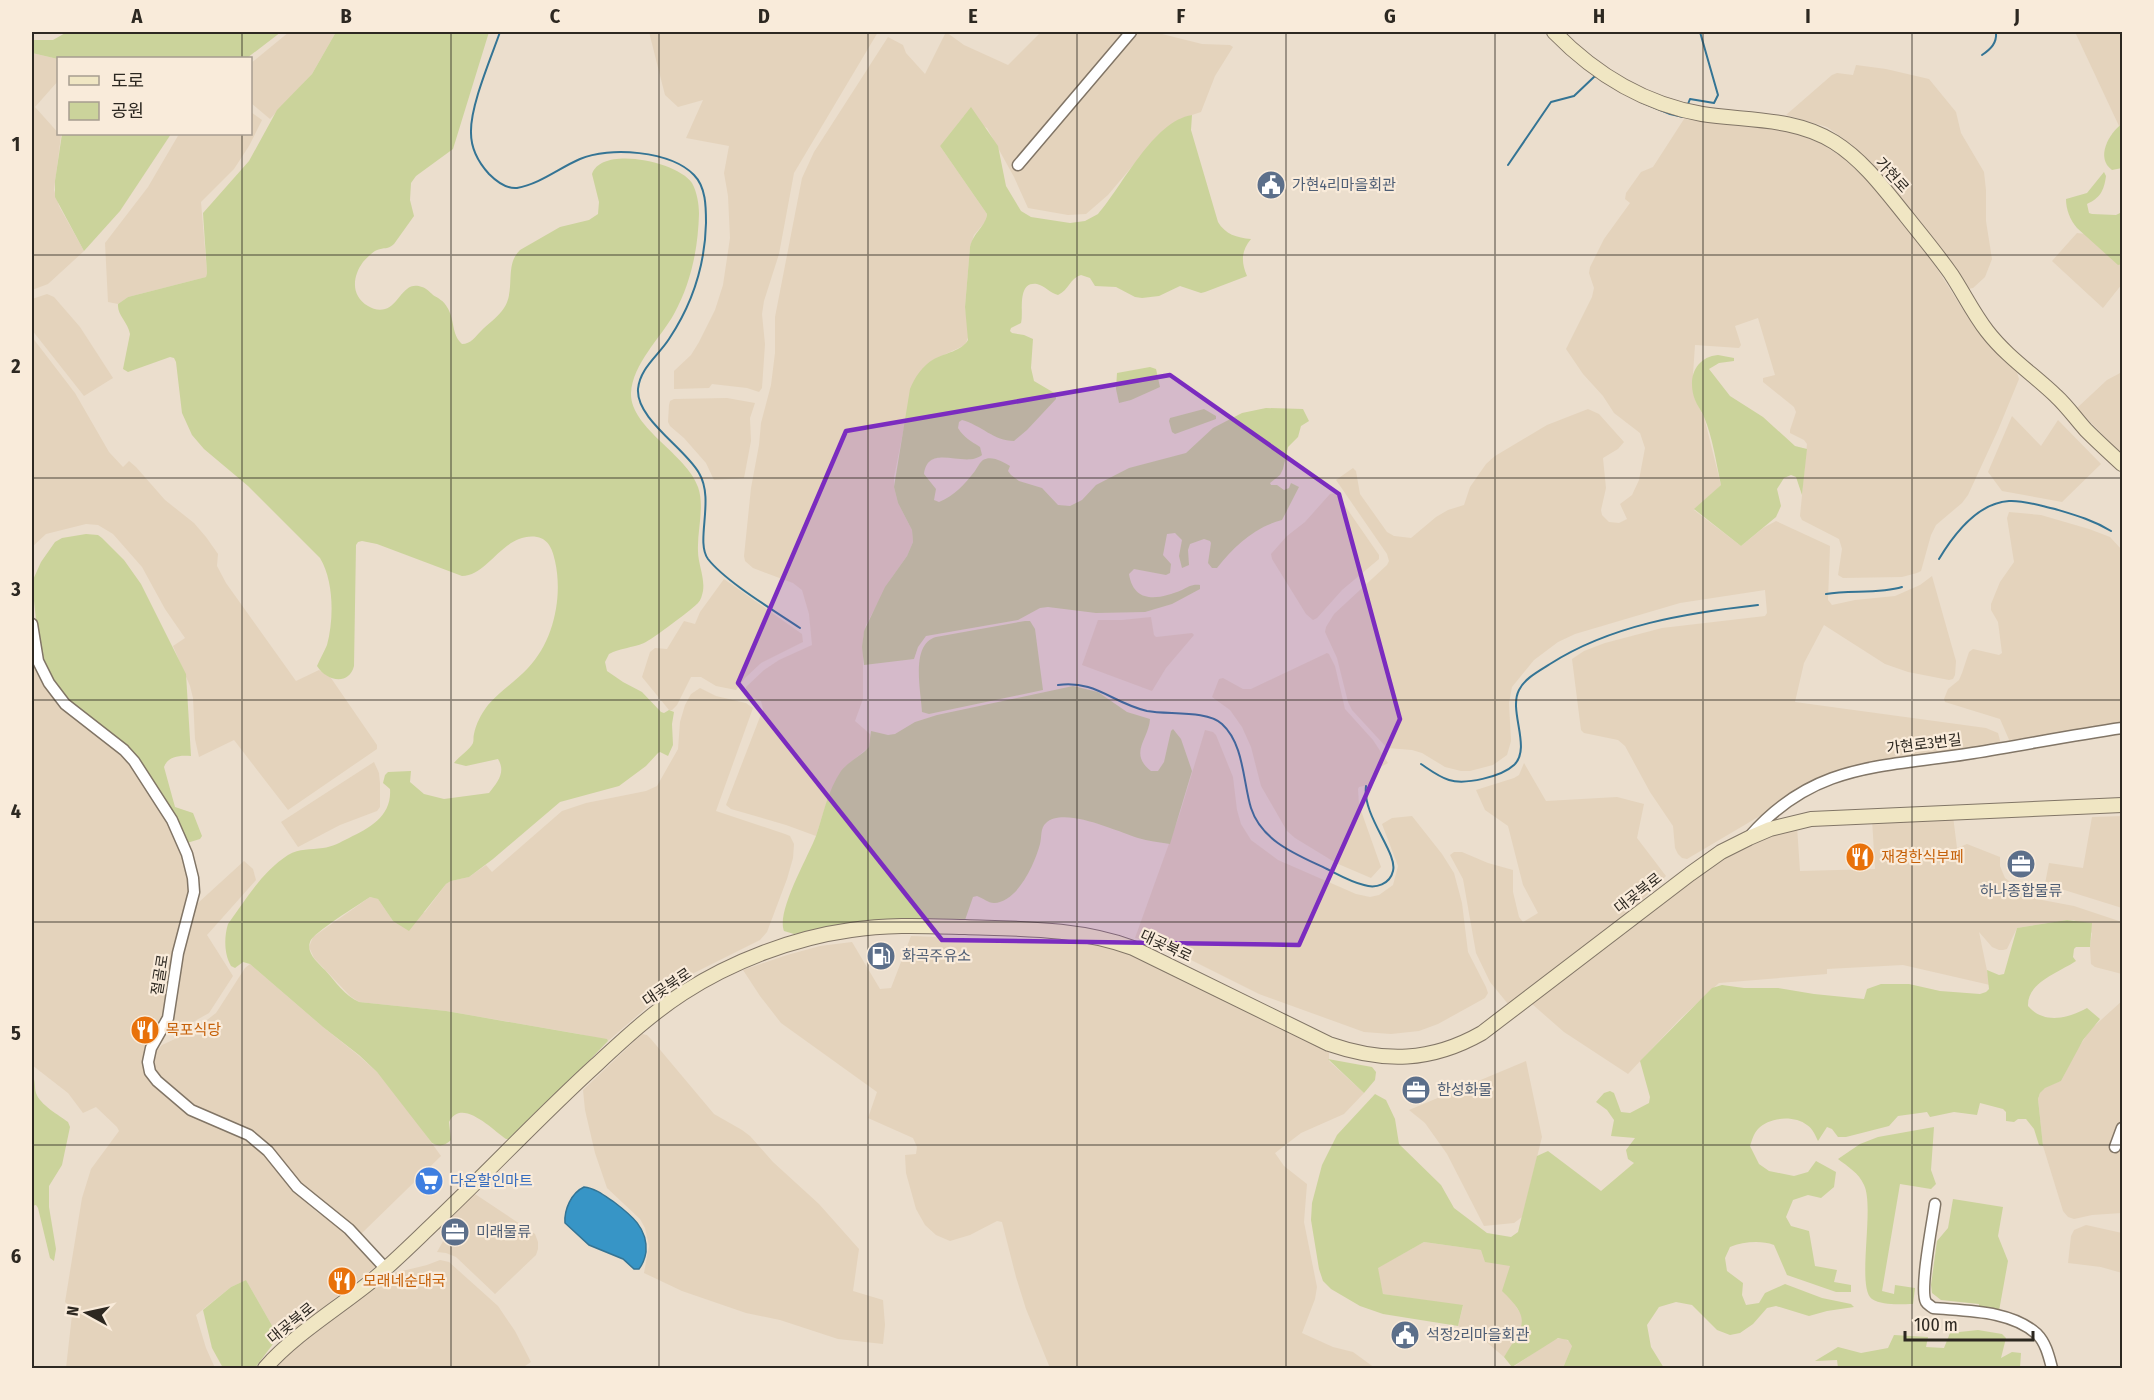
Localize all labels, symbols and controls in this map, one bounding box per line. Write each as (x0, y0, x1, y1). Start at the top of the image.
text: A (131, 4, 144, 28)
text: B (340, 4, 352, 28)
text: C (550, 4, 561, 28)
text: D (758, 4, 770, 28)
text: E (968, 4, 978, 28)
text: F (1177, 4, 1186, 28)
text: G (1384, 4, 1396, 28)
text: H (1593, 4, 1605, 28)
text: I (1805, 4, 1811, 28)
text: J (2013, 4, 2020, 28)
legend (57, 57, 252, 135)
text: 도로 (111, 70, 144, 92)
text: 공원 (111, 100, 144, 122)
text: 1 (12, 132, 20, 156)
street label: 가현로 (1871, 154, 1913, 196)
public building icon: 가현4리마을회관 (1255, 169, 1287, 201)
place label: 가현4리마을회관 (1292, 176, 1396, 194)
text: 2 (10, 354, 21, 378)
text: 3 (10, 577, 21, 601)
street label: 가현로3번길 (1885, 730, 1963, 758)
text: 4 (11, 799, 21, 823)
restaurant icon: 재경한식부페 (1844, 841, 1876, 873)
place label: 재경한식부페 (1881, 848, 1964, 866)
office icon: 하나종합물류 (2005, 848, 2037, 880)
street label: 대곶북로 (1611, 869, 1665, 917)
place label: 하나종합물류 (1980, 882, 2063, 900)
street label: 대곶북로 (1137, 926, 1195, 966)
fuel station icon: 화곡주유소 (865, 940, 897, 972)
place label: 화곡주유소 (902, 947, 971, 965)
street label: 절골로 (148, 953, 172, 997)
street label: 대곶북로 (639, 964, 695, 1010)
restaurant icon: 목포식당 (129, 1014, 161, 1046)
text: 5 (11, 1021, 21, 1045)
place label: 목포식당 (166, 1021, 221, 1039)
office icon: 한성화물 (1400, 1074, 1432, 1106)
place label: 한성화물 (1437, 1081, 1492, 1099)
supermarket icon: 다온할인마트 (413, 1165, 445, 1197)
place label: 다온할인마트 (450, 1172, 533, 1190)
office icon: 미래물류 (439, 1216, 471, 1248)
place label: 미래물류 (476, 1223, 531, 1241)
text: 6 (11, 1244, 21, 1268)
restaurant icon: 모래네순대국 (326, 1265, 358, 1297)
place label: 모래네순대국 (363, 1272, 446, 1290)
north arrow (57, 1283, 117, 1343)
street label: 대곶북로 (264, 1299, 318, 1347)
scale bar (1905, 1304, 2032, 1342)
text: N (63, 1305, 83, 1317)
text: 100 m (1914, 1314, 1958, 1336)
public building icon: 석정2리마을회관 (1389, 1319, 1421, 1351)
place label: 석정2리마을회관 (1426, 1326, 1529, 1344)

